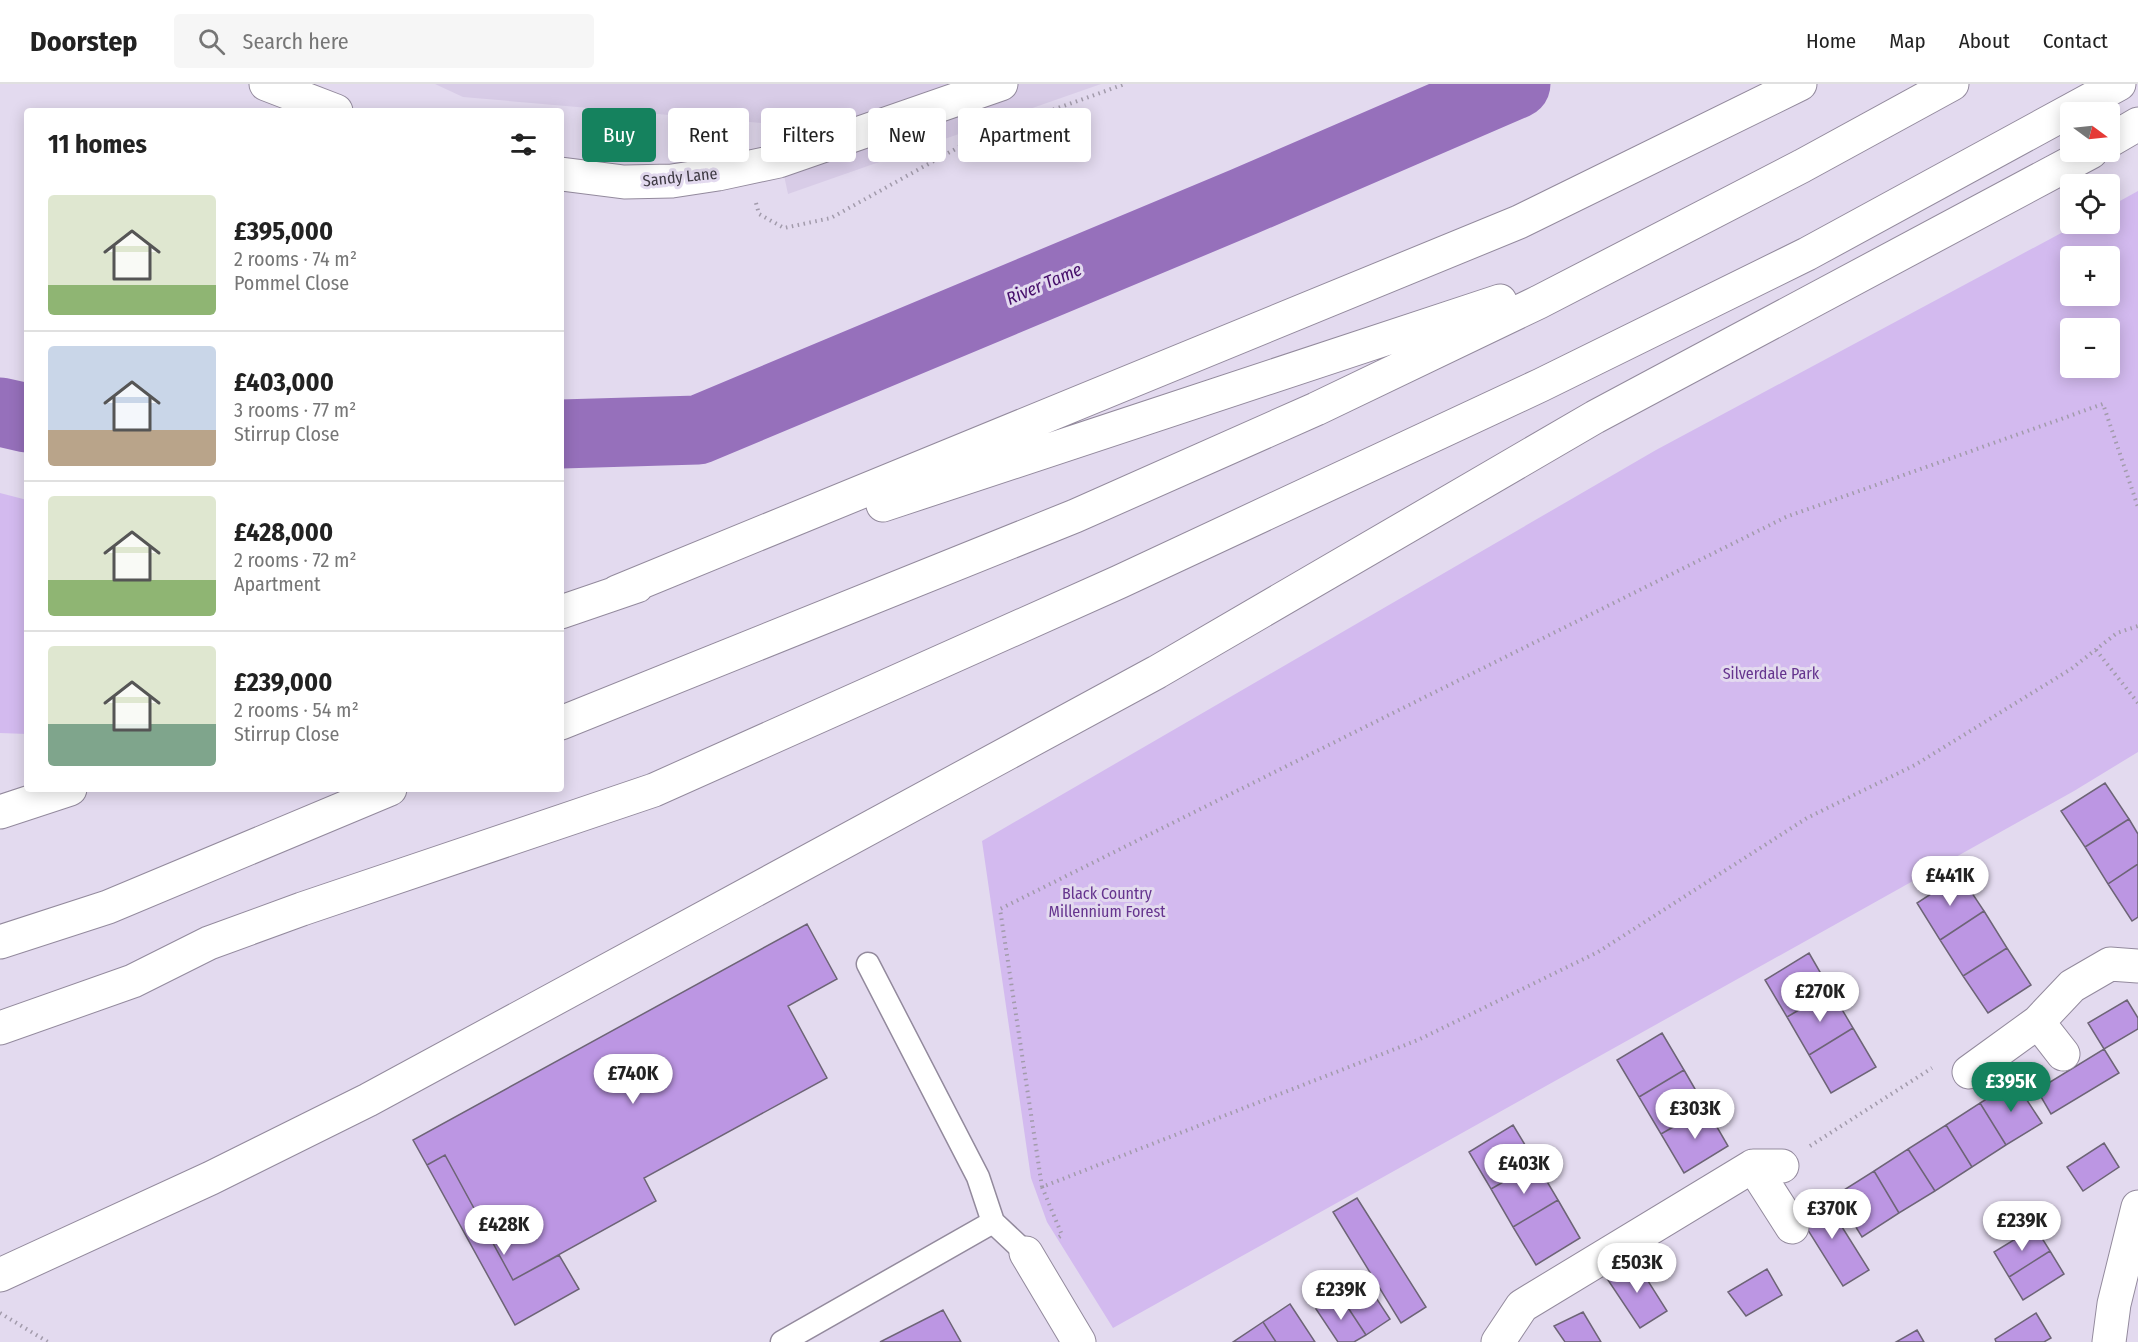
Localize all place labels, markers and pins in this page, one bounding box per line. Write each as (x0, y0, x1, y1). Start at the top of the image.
pin: £441K (1908, 856, 1992, 907)
pin: £270K (1778, 972, 1862, 1023)
pin: £740K (591, 1054, 675, 1105)
pin: £395K (1969, 1062, 2053, 1113)
pin: £303K (1653, 1089, 1737, 1140)
pin: £403K (1482, 1144, 1566, 1195)
pin: £370K (1790, 1189, 1874, 1240)
pin: £239K (1980, 1201, 2064, 1252)
pin: £428K (462, 1205, 546, 1256)
pin: £503K (1595, 1243, 1679, 1294)
pin: £239K (1299, 1270, 1383, 1321)

